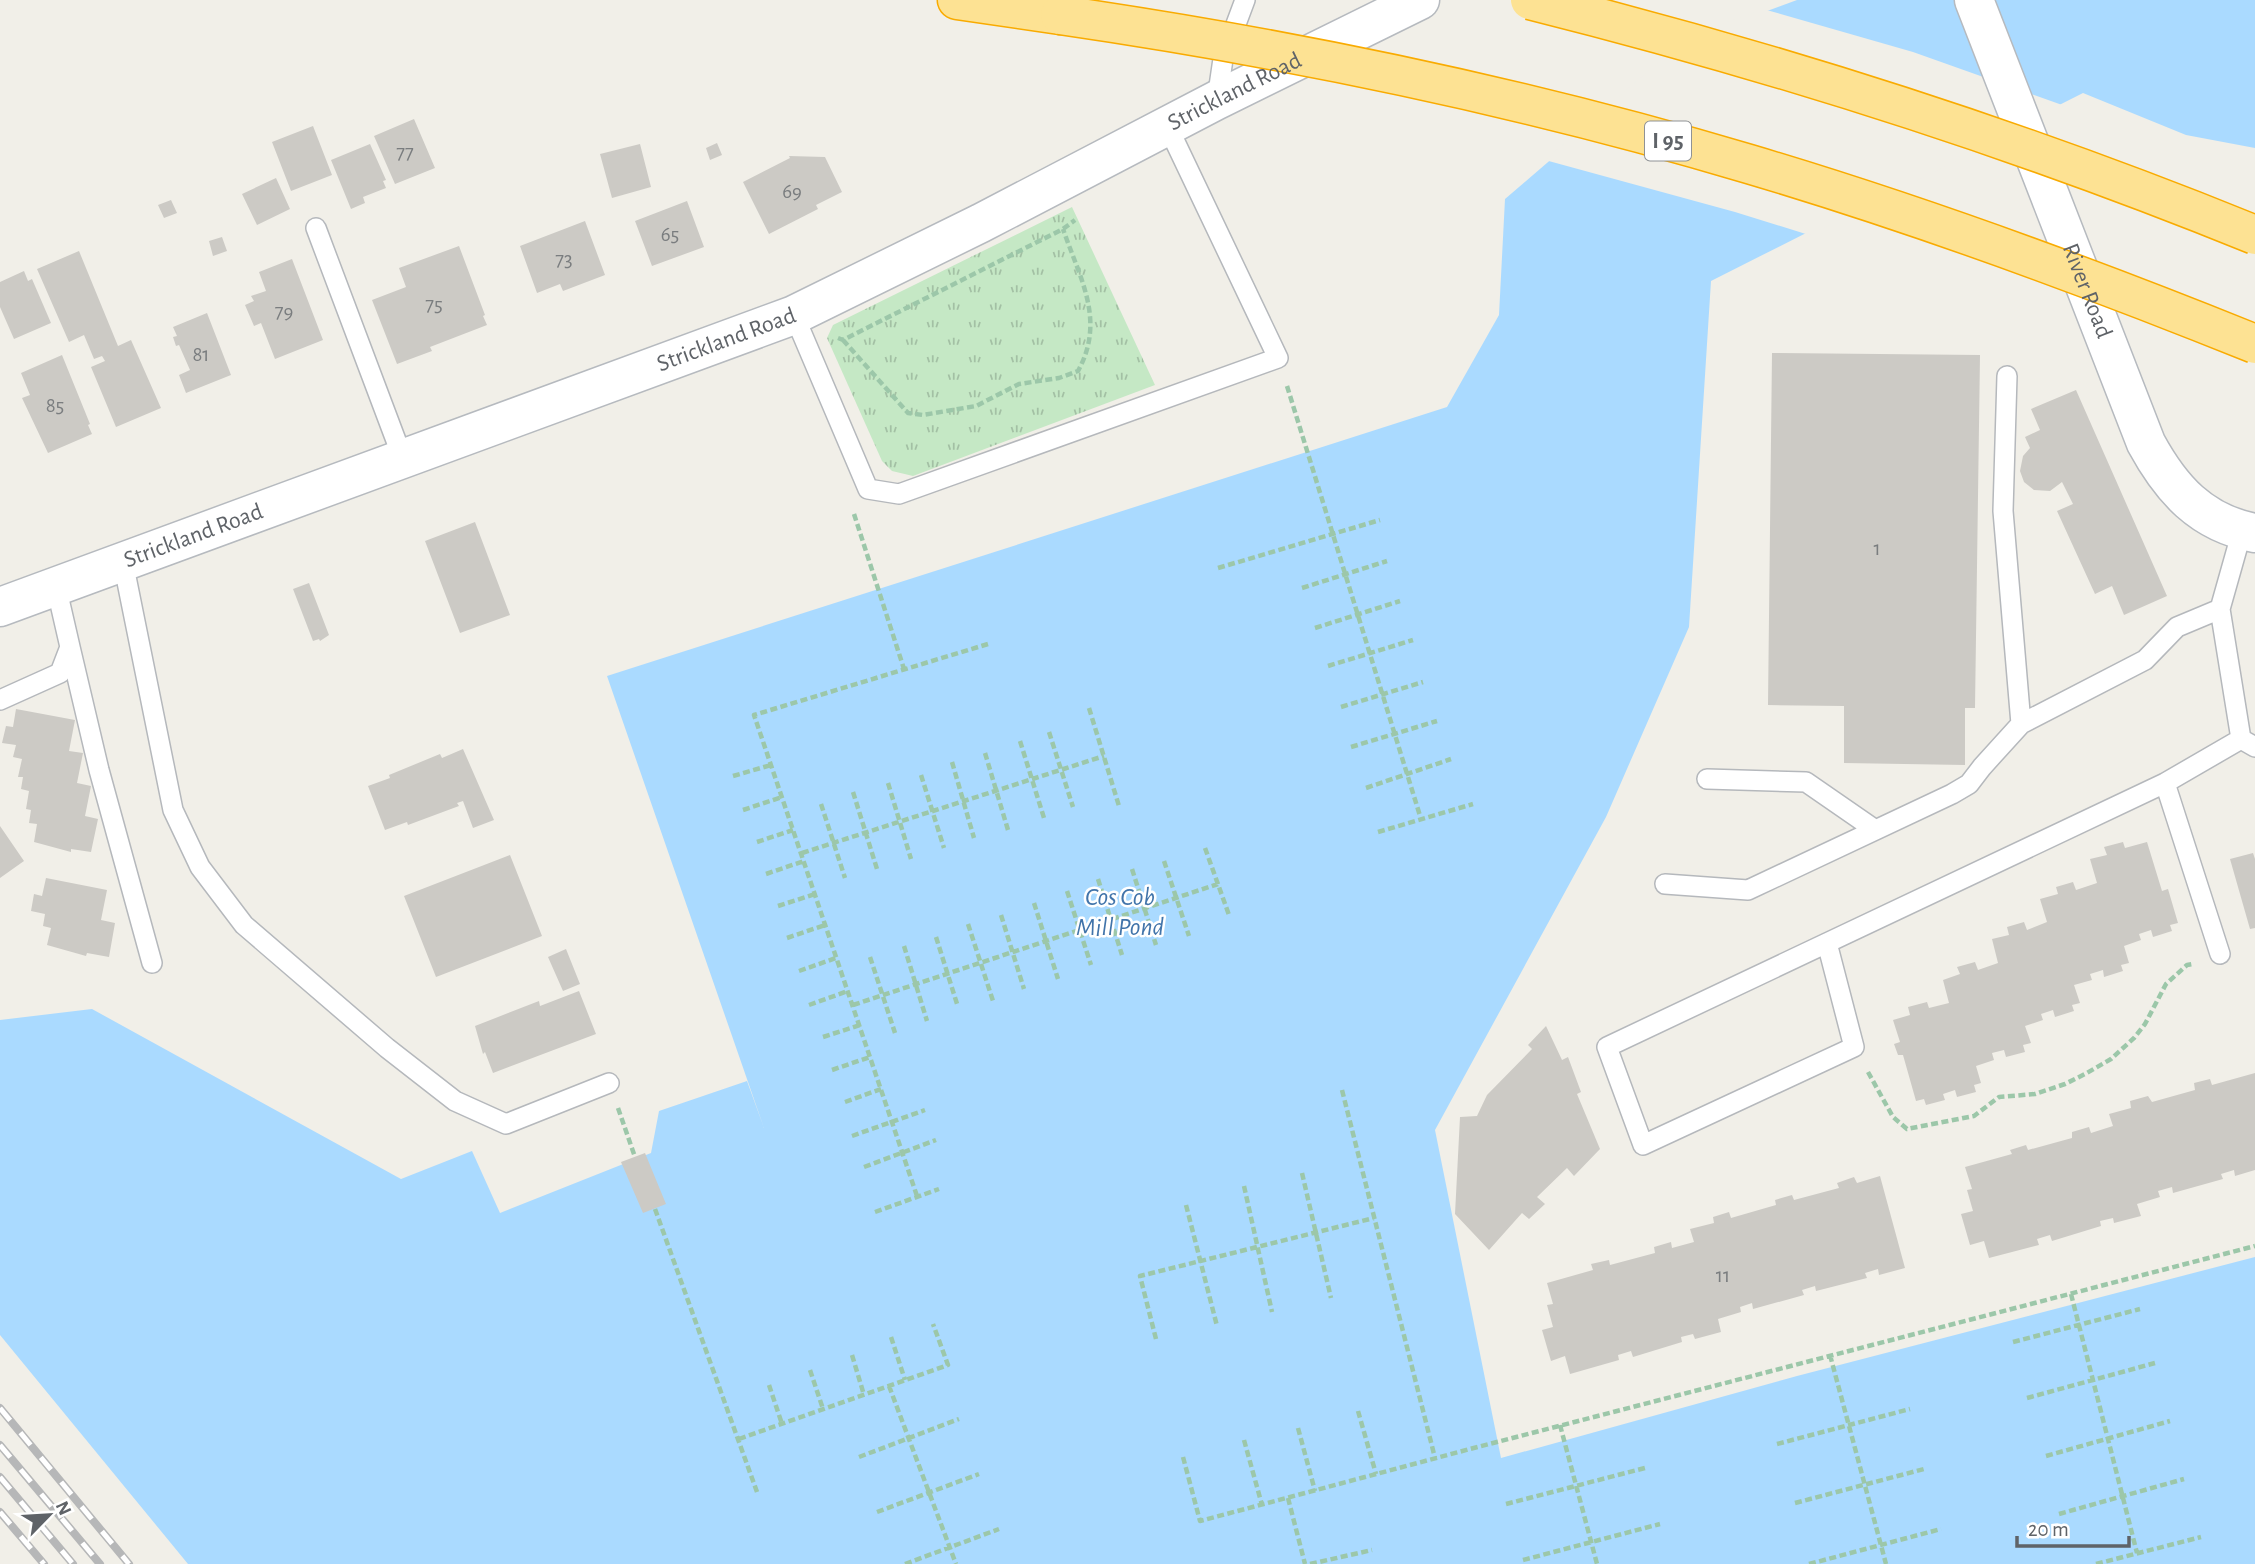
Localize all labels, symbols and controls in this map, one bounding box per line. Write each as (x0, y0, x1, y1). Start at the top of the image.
street label: Strickland Road (1164, 48, 1305, 135)
road number: I 95 (1645, 122, 1691, 160)
house number: 77 (396, 142, 414, 163)
house number: 69 (782, 181, 802, 202)
house number: 65 (661, 224, 679, 245)
street label: River Road (2058, 240, 2116, 342)
house number: 73 (555, 249, 573, 270)
house number: 75 (425, 294, 443, 315)
house number: 79 (275, 301, 293, 322)
street label: Strickland Road (654, 303, 799, 376)
house number: 81 (192, 344, 210, 365)
house number: 85 (46, 395, 64, 416)
street label: Strickland Road (121, 499, 266, 572)
house number: 1 (1873, 538, 1881, 559)
water label: Cos Cob Mill Pond (1076, 884, 1165, 940)
house number: 11 (1716, 1265, 1730, 1286)
north arrow (14, 1480, 84, 1550)
text: N (52, 1498, 74, 1518)
scale bar (2017, 1504, 2129, 1548)
text: 20 m (2028, 1519, 2069, 1540)

